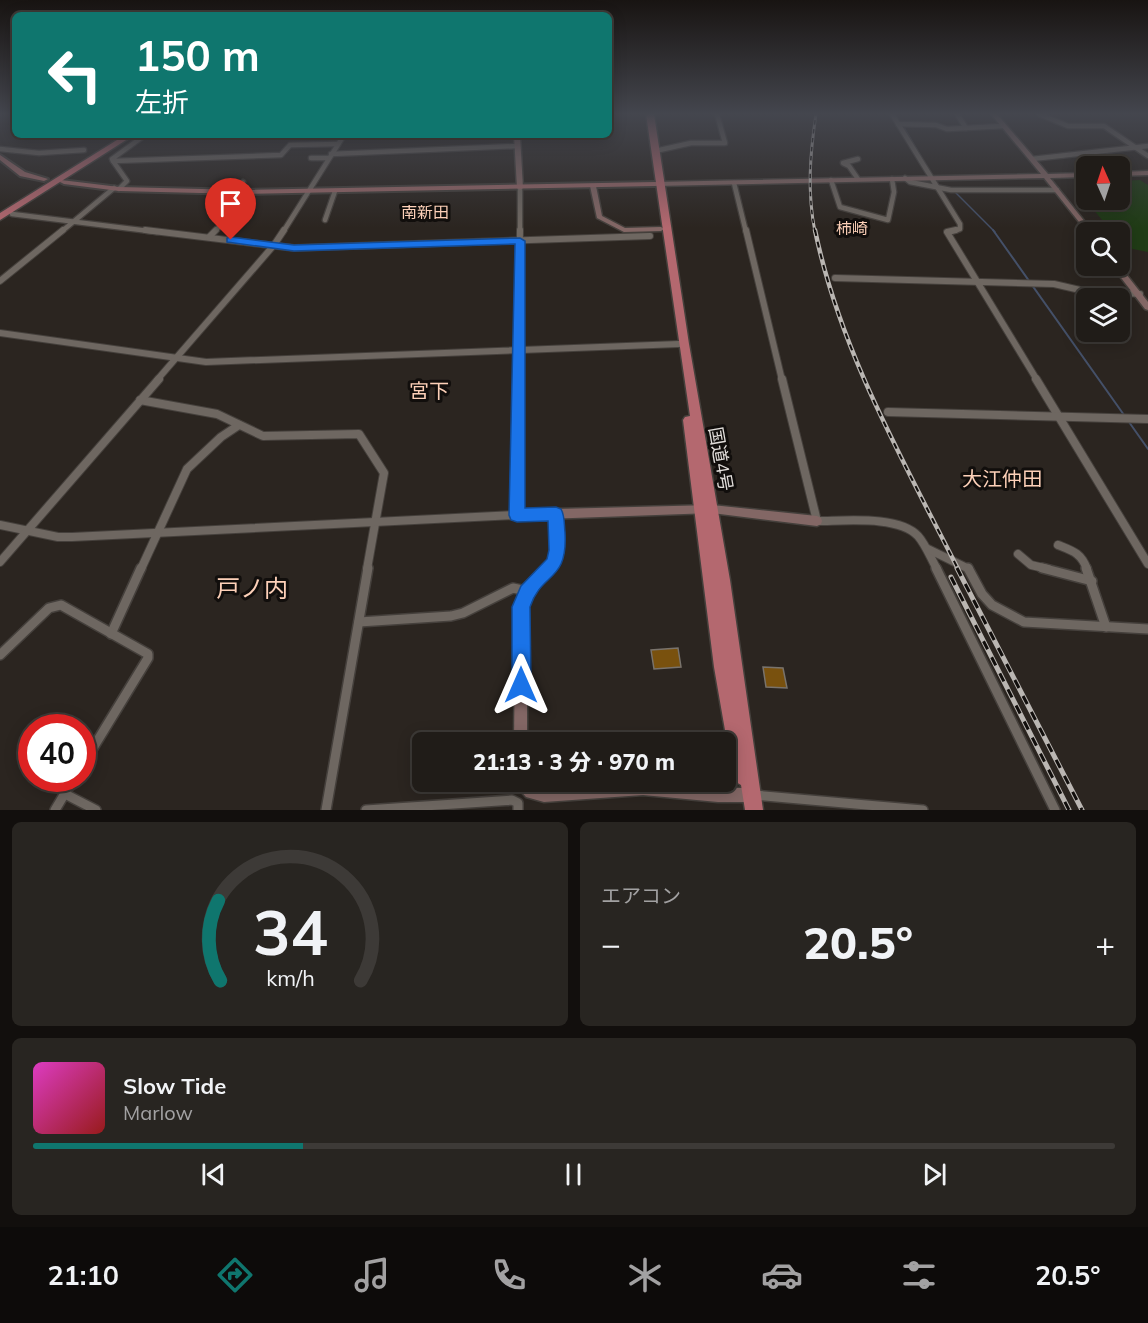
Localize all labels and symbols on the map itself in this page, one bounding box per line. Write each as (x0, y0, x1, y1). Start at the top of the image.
north arrow (1076, 156, 1130, 210)
pin (205, 178, 256, 240)
district label: 南新田 (401, 202, 449, 222)
district label: 柿崎 (836, 218, 868, 238)
district label: 宮下 (409, 378, 449, 403)
street label: 国道4号 (704, 425, 738, 493)
district label: 大江仲田 (962, 466, 1042, 491)
district label: 戸ノ内 (216, 573, 288, 603)
position arrow (489, 653, 553, 717)
speed limit sign: 40 (18, 714, 96, 792)

